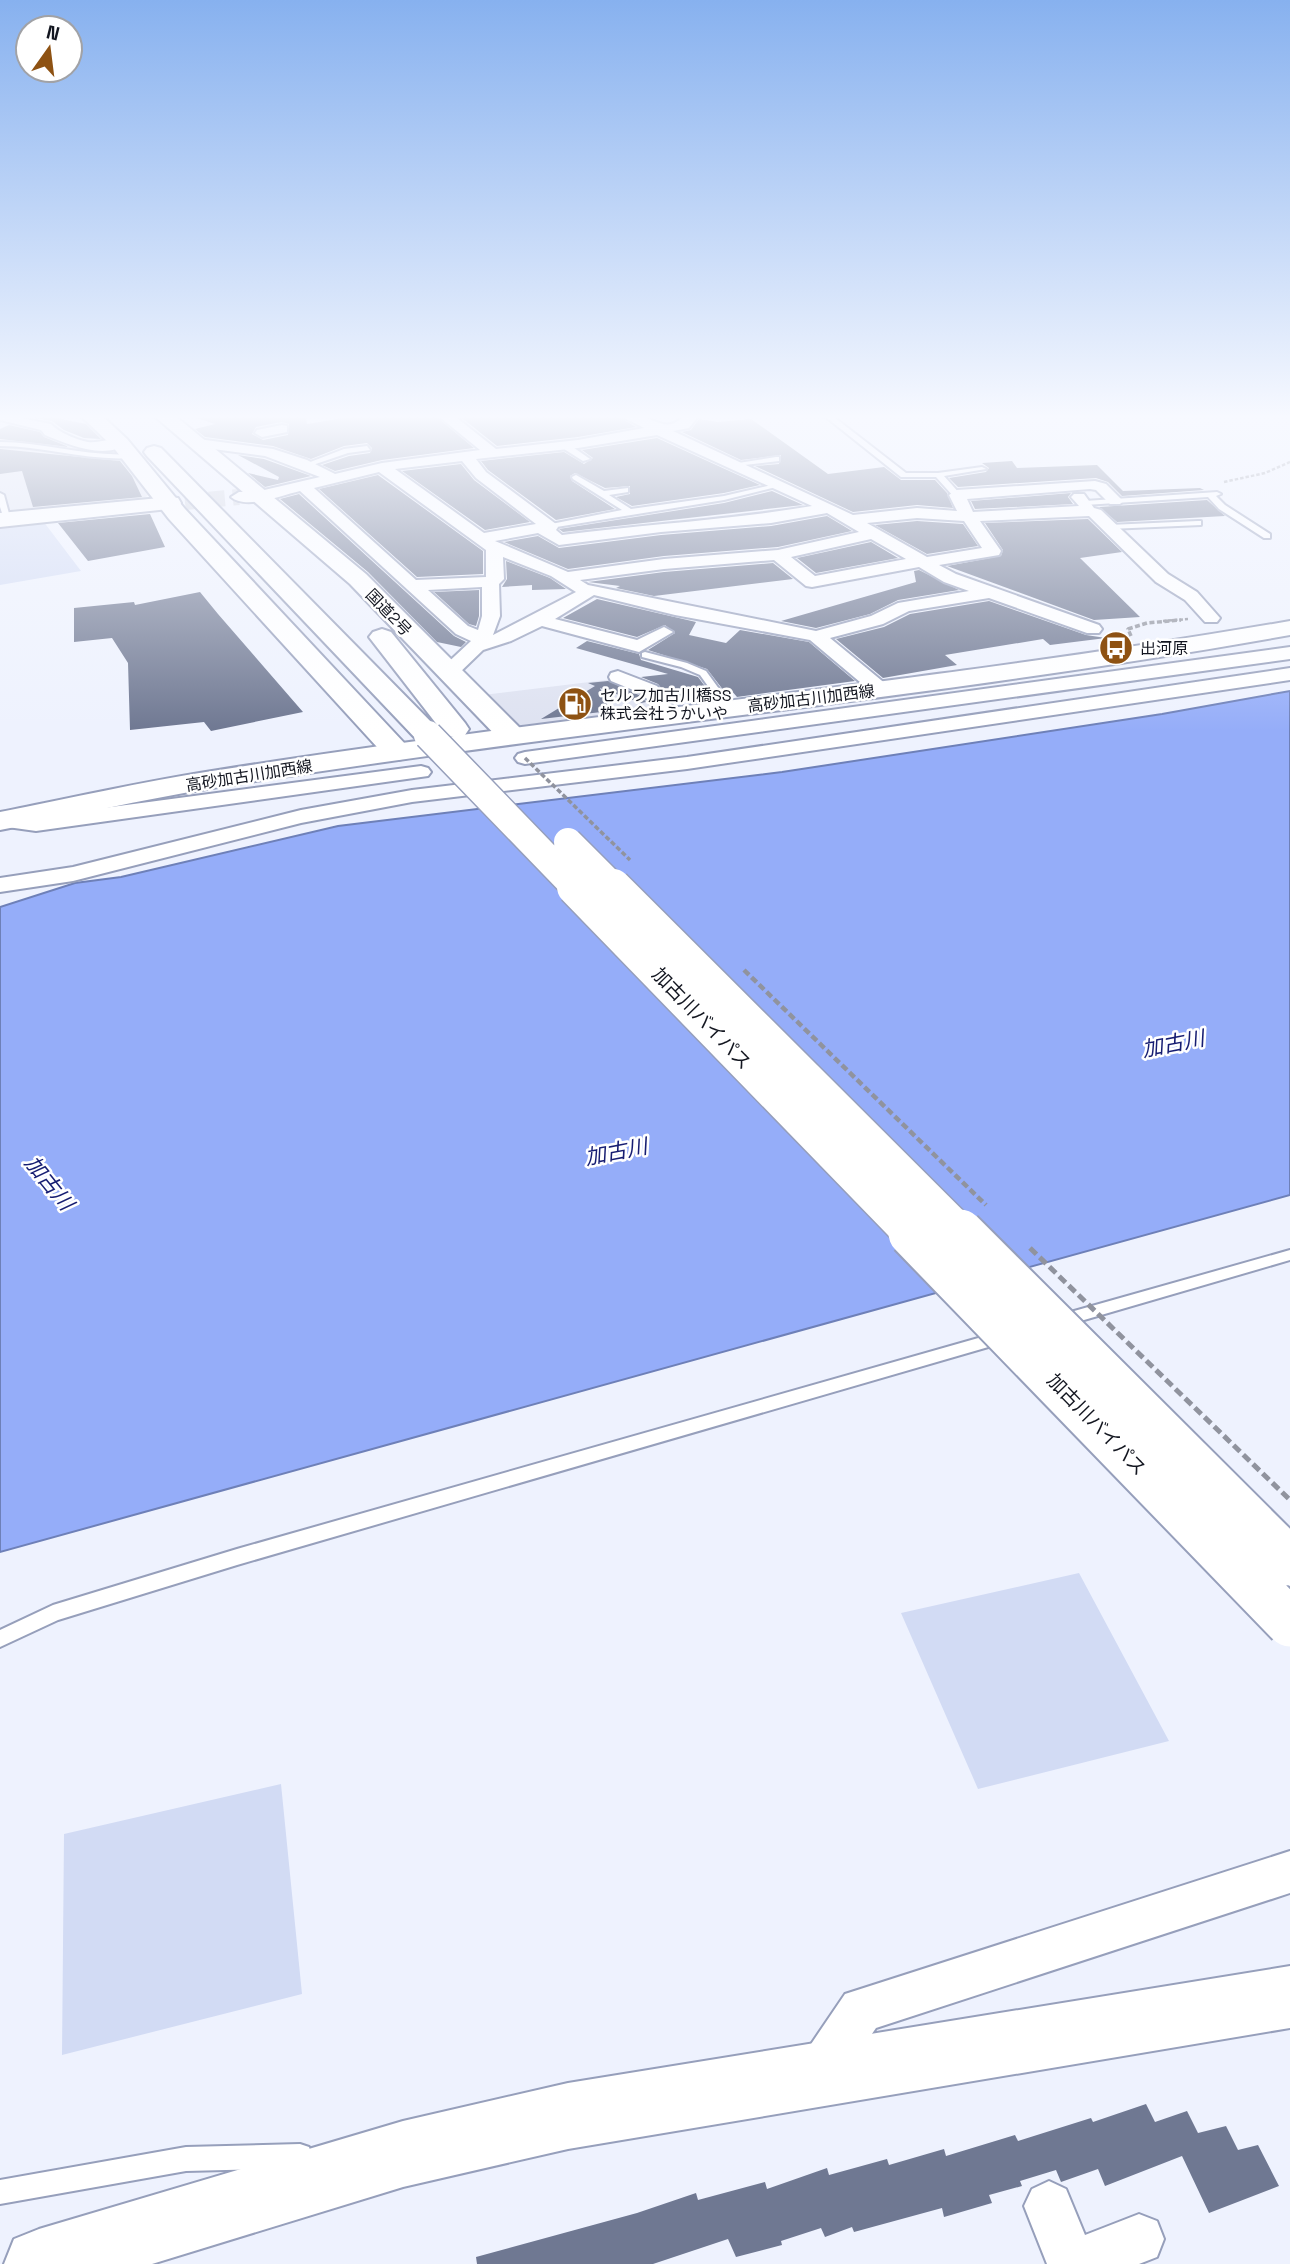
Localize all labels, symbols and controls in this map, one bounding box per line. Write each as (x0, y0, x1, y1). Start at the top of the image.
north arrow (14, 14, 84, 84)
text: N (44, 19, 62, 47)
street label: 国道2号 (361, 584, 416, 640)
bus stop icon: 出河原 (1097, 629, 1135, 667)
place label: 出河原 (1140, 638, 1188, 659)
street label: 高砂加古川加西線 (746, 680, 876, 717)
fuel station icon: セルフ加古川橋SS 株式会社うかいや (556, 685, 594, 723)
place label: セルフ加古川橋SS 株式会社うかいや (600, 685, 732, 724)
street label: 高砂加古川加西線 (184, 755, 314, 796)
street label: 加古川バイパス (647, 962, 757, 1075)
water label: 加古川 (1139, 1024, 1208, 1063)
water label: 加古川 (582, 1132, 651, 1171)
water label: 加古川 (19, 1150, 81, 1217)
street label: 加古川バイパス (1042, 1368, 1152, 1481)

